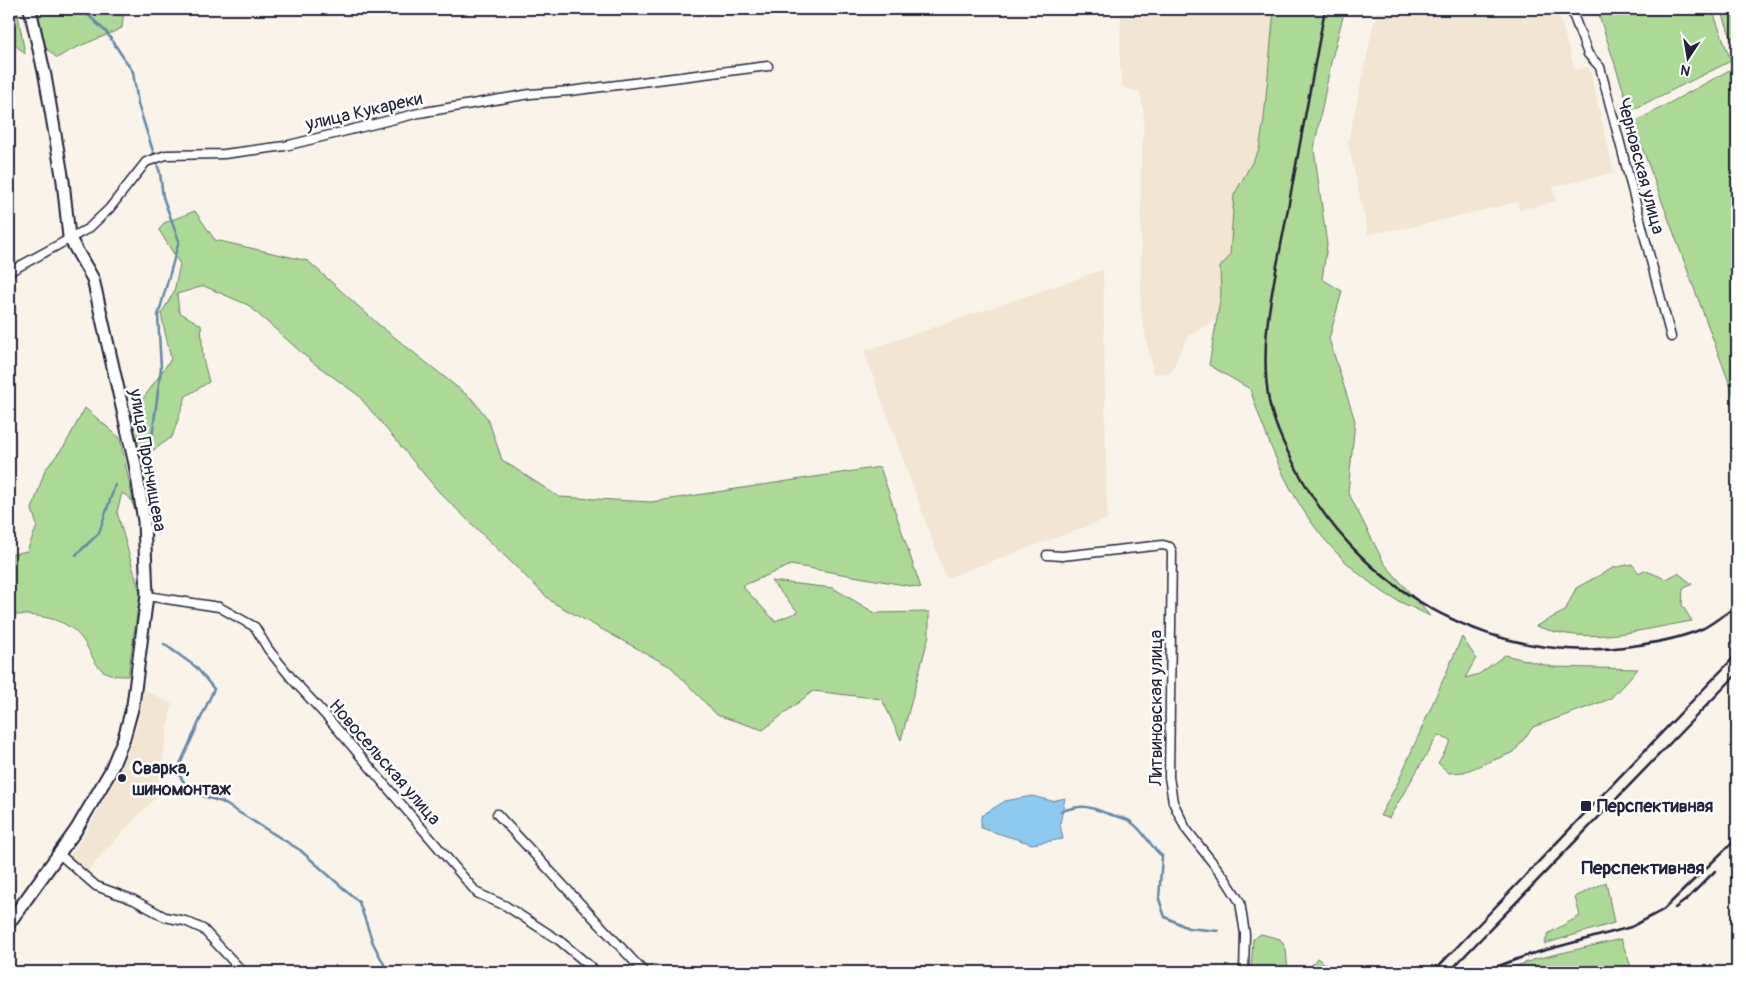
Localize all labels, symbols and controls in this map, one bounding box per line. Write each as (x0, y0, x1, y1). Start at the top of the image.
north arrow (1664, 32, 1714, 82)
text: N (1679, 61, 1692, 80)
street label: улица Кукареки (303, 87, 425, 136)
street label: Черновская улица (1611, 96, 1670, 237)
street label: улица Прончищева (123, 386, 171, 533)
street label: Литвиновская улица (1145, 630, 1168, 787)
street label: Новосельская улица (324, 695, 446, 830)
place label: Сварка, шиномонтаж (132, 757, 231, 801)
marker: Сварка, шиномонтаж (116, 772, 128, 784)
place label: Перспективная (1597, 795, 1713, 818)
marker: Перспективная (1579, 799, 1593, 813)
district label: Перспективная (1582, 856, 1704, 880)

